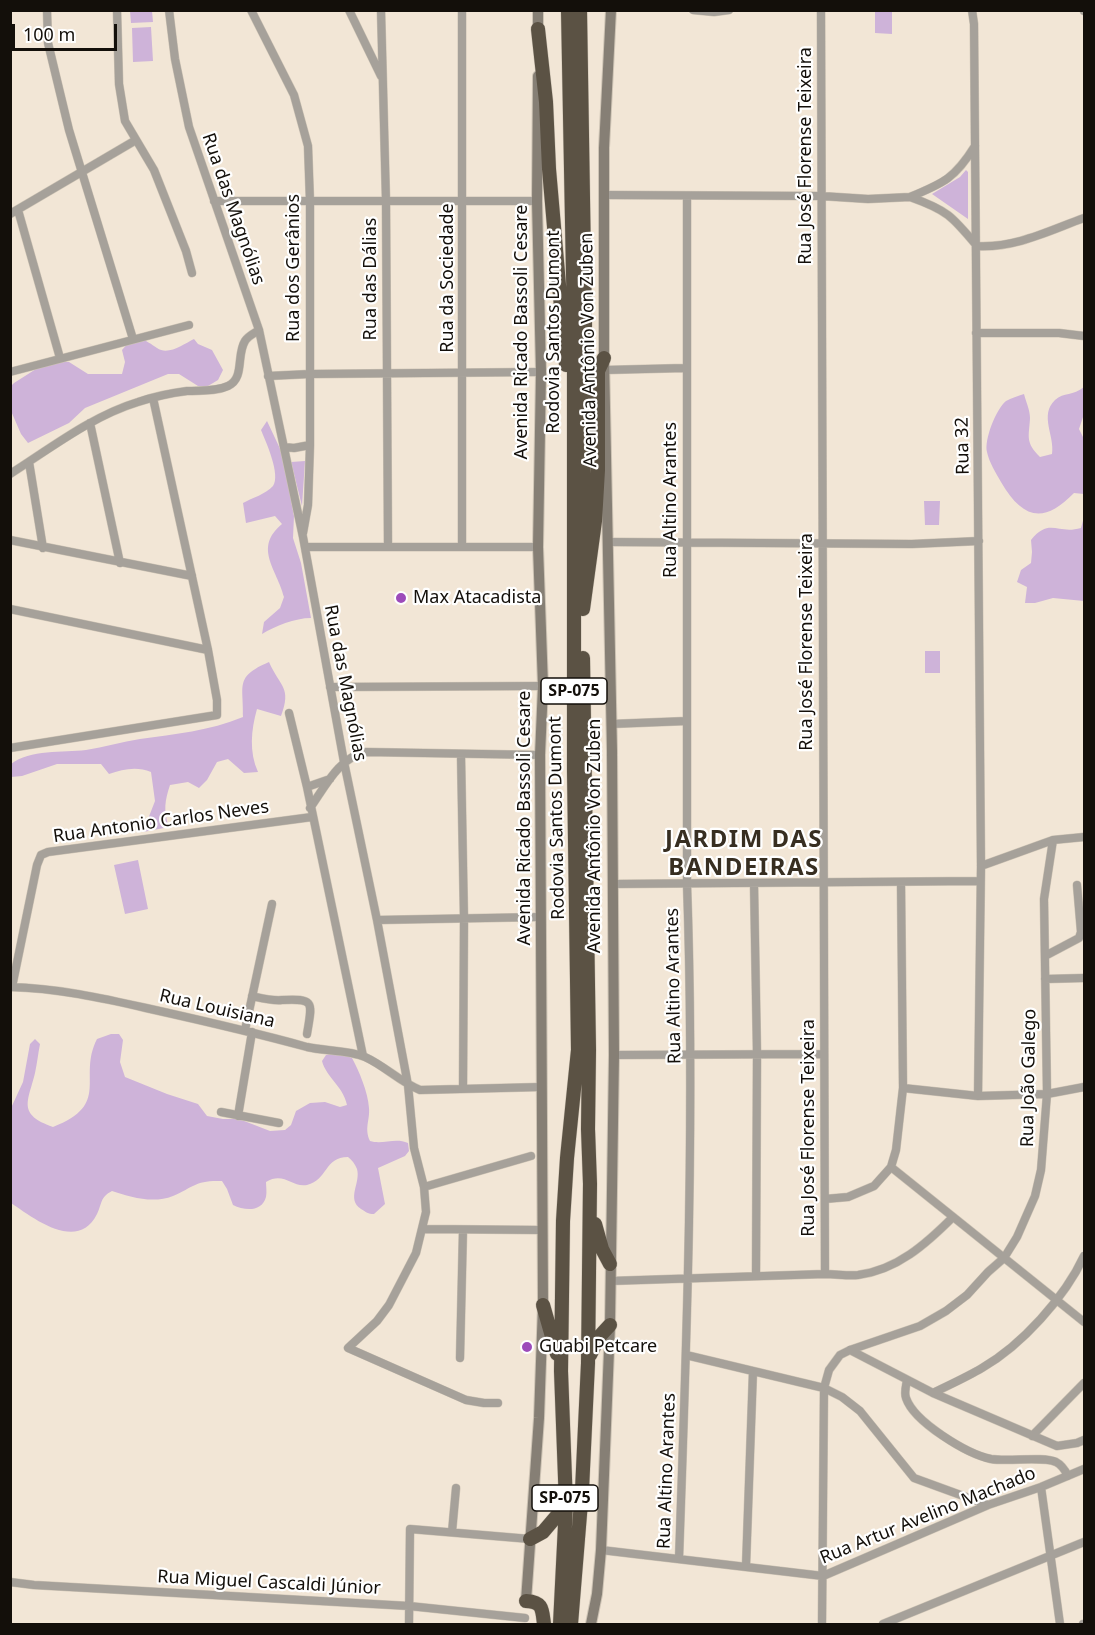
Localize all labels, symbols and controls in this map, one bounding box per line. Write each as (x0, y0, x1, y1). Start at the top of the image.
scale bar (15, 12, 120, 50)
text: 100 m (23, 22, 75, 46)
street label: Rua José Florense Teixeira (795, 47, 817, 265)
street label: Rua das Magnólias (197, 130, 269, 288)
street label: Rua dos Gerânios (283, 194, 305, 342)
street label: Rua da Sociedade (437, 203, 459, 353)
street label: Avenida Ricado Bassoli Cesare (511, 204, 533, 460)
street label: Rua das Dálias (360, 218, 382, 340)
street label: Rodovia Santos Dumont (543, 230, 565, 434)
street label: Avenida Antônio Von Zuben (576, 232, 602, 468)
street label: Rua 32 (952, 417, 974, 475)
street label: Rua Altino Arantes (660, 422, 682, 578)
street label: Rua José Florense Teixeira (796, 533, 818, 751)
place label: Max Atacadista (413, 587, 541, 609)
marker: Max Atacadista (394, 591, 408, 605)
street label: Rua das Magnólias (319, 603, 371, 763)
road number: SP-075 (541, 678, 607, 704)
street label: Avenida Ricado Bassoli Cesare (514, 690, 536, 946)
street label: Rodovia Santos Dumont (544, 716, 570, 920)
street label: Avenida Antônio Von Zuben (584, 719, 606, 953)
street label: Rua Antonio Carlos Neves (52, 796, 270, 848)
district label: JARDIM DAS BANDEIRAS (665, 826, 823, 882)
street label: Rua Altino Arantes (662, 908, 686, 1064)
street label: Rua Louisiana (157, 985, 277, 1033)
street label: Rua João Galego (1017, 1009, 1041, 1147)
street label: Rua José Florense Teixeira (798, 1019, 820, 1237)
place label: Guabi Petcare (539, 1336, 657, 1358)
marker: Guabi Petcare (520, 1340, 534, 1354)
street label: Rua Altino Arantes (653, 1393, 681, 1549)
street label: Rua Artur Avelino Machado (817, 1463, 1039, 1569)
road number: SP-075 (532, 1485, 598, 1511)
street label: Rua Miguel Cascaldi Júnior (157, 1566, 381, 1600)

